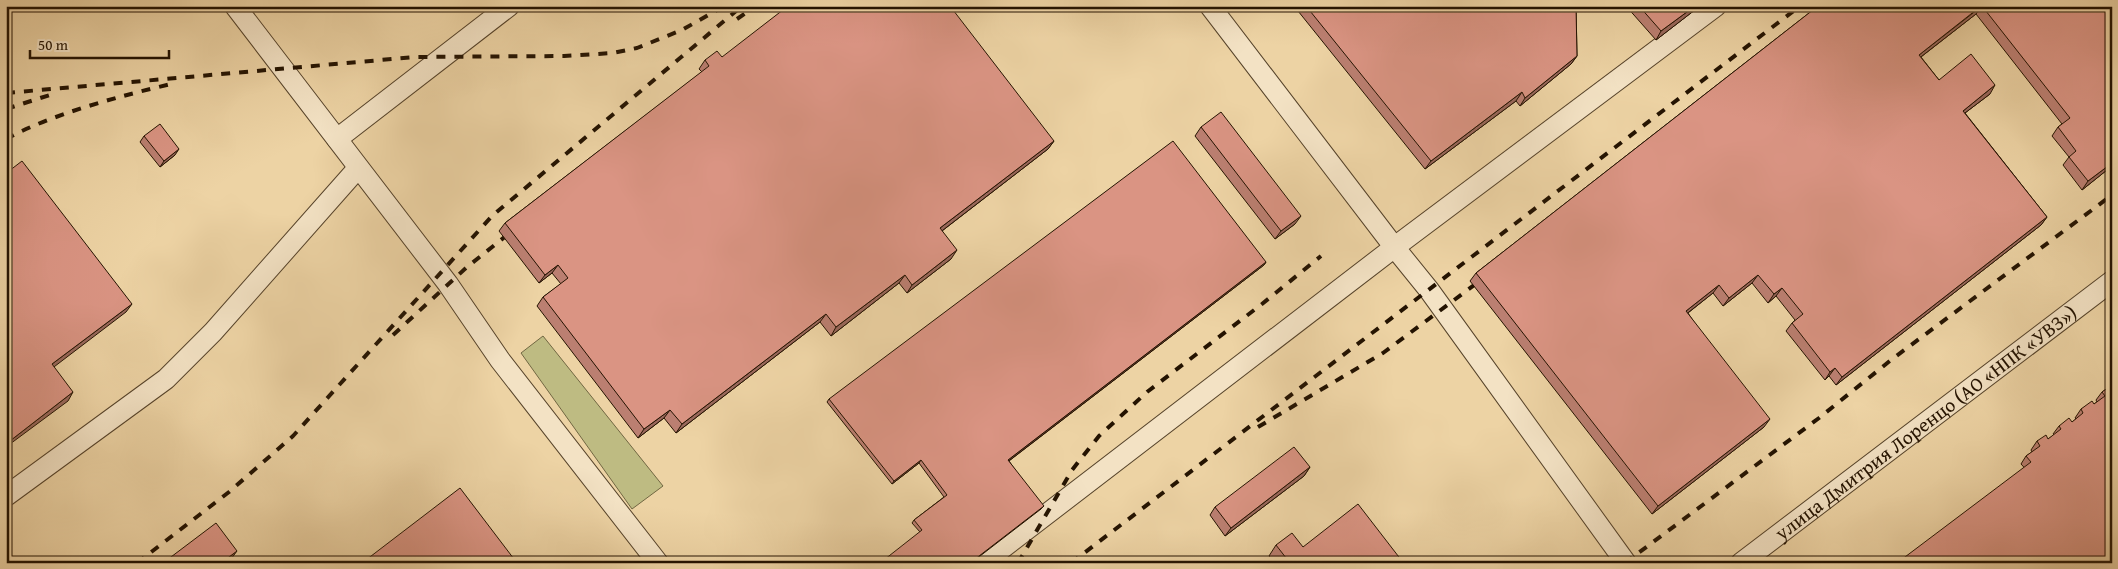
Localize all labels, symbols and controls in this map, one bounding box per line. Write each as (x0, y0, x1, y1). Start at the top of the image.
scale bar (30, 28, 169, 60)
text: 50 m (38, 34, 69, 55)
street label: улица Дмитрия Лоренцо (АО «НПК «УВЗ») (1767, 298, 2083, 547)

